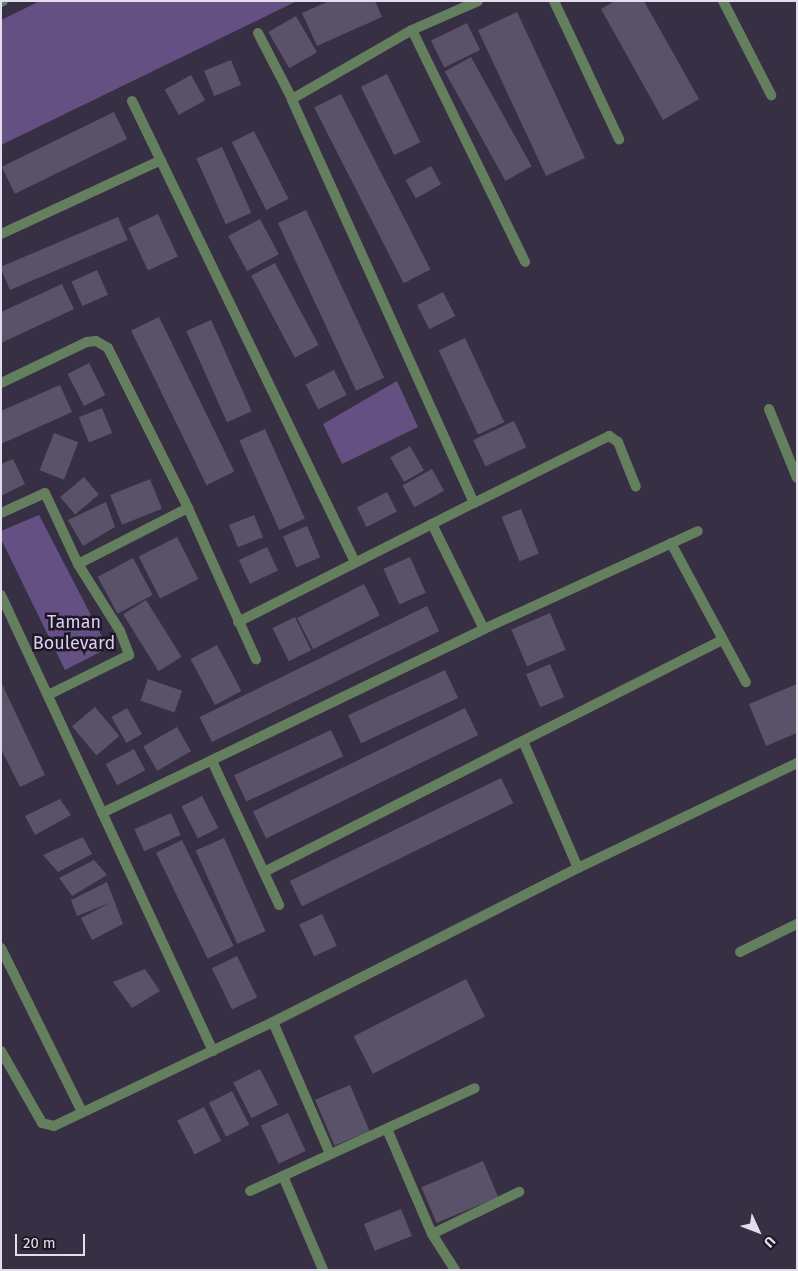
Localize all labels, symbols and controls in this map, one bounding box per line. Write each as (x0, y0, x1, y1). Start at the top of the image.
park label: Taman Boulevard (33, 612, 115, 654)
north arrow (733, 1206, 783, 1256)
scale bar (18, 1224, 88, 1256)
text: U (760, 1232, 779, 1251)
text: 20 m (23, 1234, 56, 1252)

